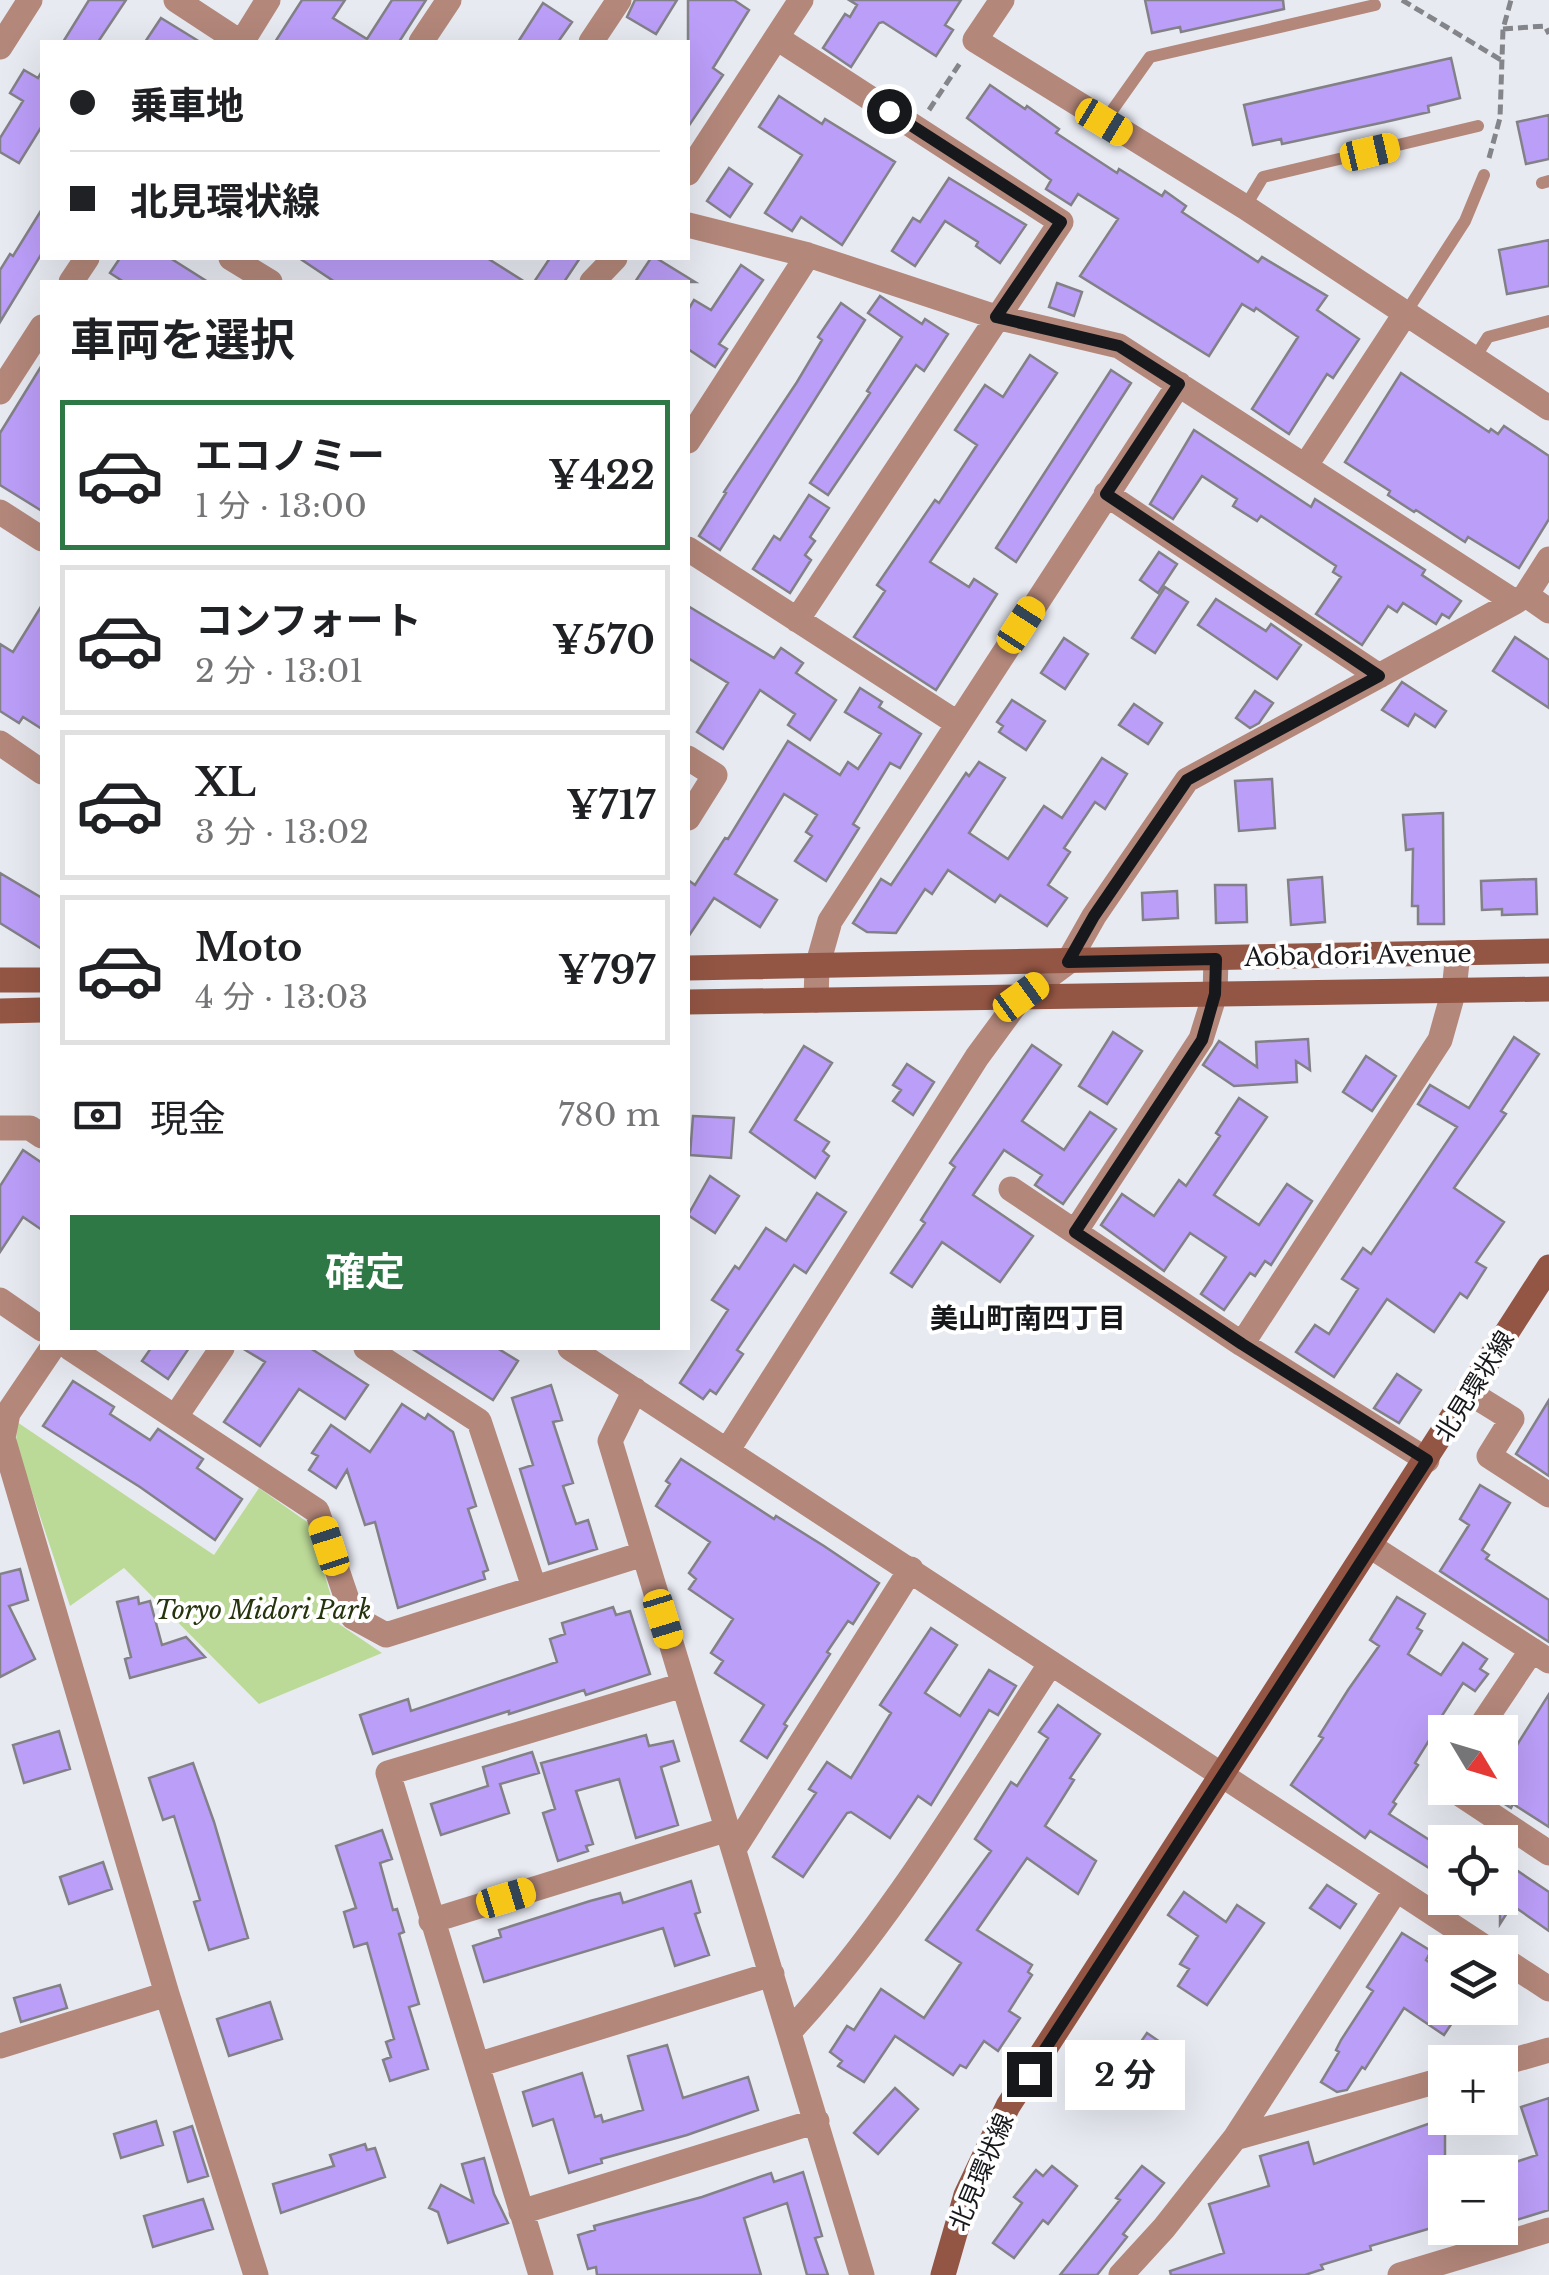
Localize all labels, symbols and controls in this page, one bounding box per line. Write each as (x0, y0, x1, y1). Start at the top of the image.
text: 乗車地 (130, 82, 244, 129)
route start (867, 89, 912, 134)
car (1071, 94, 1137, 150)
car (1337, 131, 1403, 173)
text: 北見環状線 (130, 178, 320, 225)
text: 車両を選択 (70, 312, 295, 368)
icon: car (75, 430, 165, 520)
text: エコノミー (195, 432, 385, 479)
text: ¥422 (548, 452, 655, 499)
text: 1 分 · 13:00 (195, 486, 367, 526)
car (992, 592, 1050, 658)
icon: car (75, 595, 165, 685)
text: コンフォート (195, 597, 422, 644)
text: ¥570 (552, 617, 655, 664)
text: 2 分 · 13:01 (195, 651, 364, 691)
text: XL (195, 759, 256, 806)
icon: car (75, 760, 165, 850)
text: ¥717 (566, 782, 655, 829)
text: 3 分 · 13:02 (195, 812, 369, 852)
text: Moto (195, 924, 302, 971)
icon: car (75, 925, 165, 1015)
street label: Aoba dori Avenue (1243, 938, 1472, 973)
text: ¥797 (558, 947, 655, 994)
car (988, 967, 1054, 1027)
text: 4 分 · 13:03 (195, 977, 368, 1017)
icon: cash (70, 1088, 125, 1143)
text: 現金 (150, 1095, 226, 1142)
text: 780 m (558, 1095, 660, 1135)
button: 確定 (70, 1215, 660, 1330)
district label: 美山町南四丁目 (930, 1301, 1126, 1336)
street label: 北見環状線 (1428, 1325, 1521, 1447)
car (305, 1513, 353, 1579)
car (640, 1586, 686, 1652)
park label: Toryo Midori Park (155, 1595, 371, 1626)
north arrow (1428, 1715, 1518, 1805)
map controls (1428, 1715, 1518, 2245)
button: locate (1428, 1825, 1518, 1915)
car (473, 1875, 539, 1921)
button: layers (1428, 1935, 1518, 2025)
callout: 2 分 (1064, 2039, 1184, 2109)
button: + (1428, 2045, 1518, 2135)
route end (1007, 2052, 1052, 2097)
text: 2 分 (1094, 2055, 1156, 2095)
street label: 北見環状線 (943, 2109, 1020, 2236)
button: − (1428, 2155, 1518, 2245)

